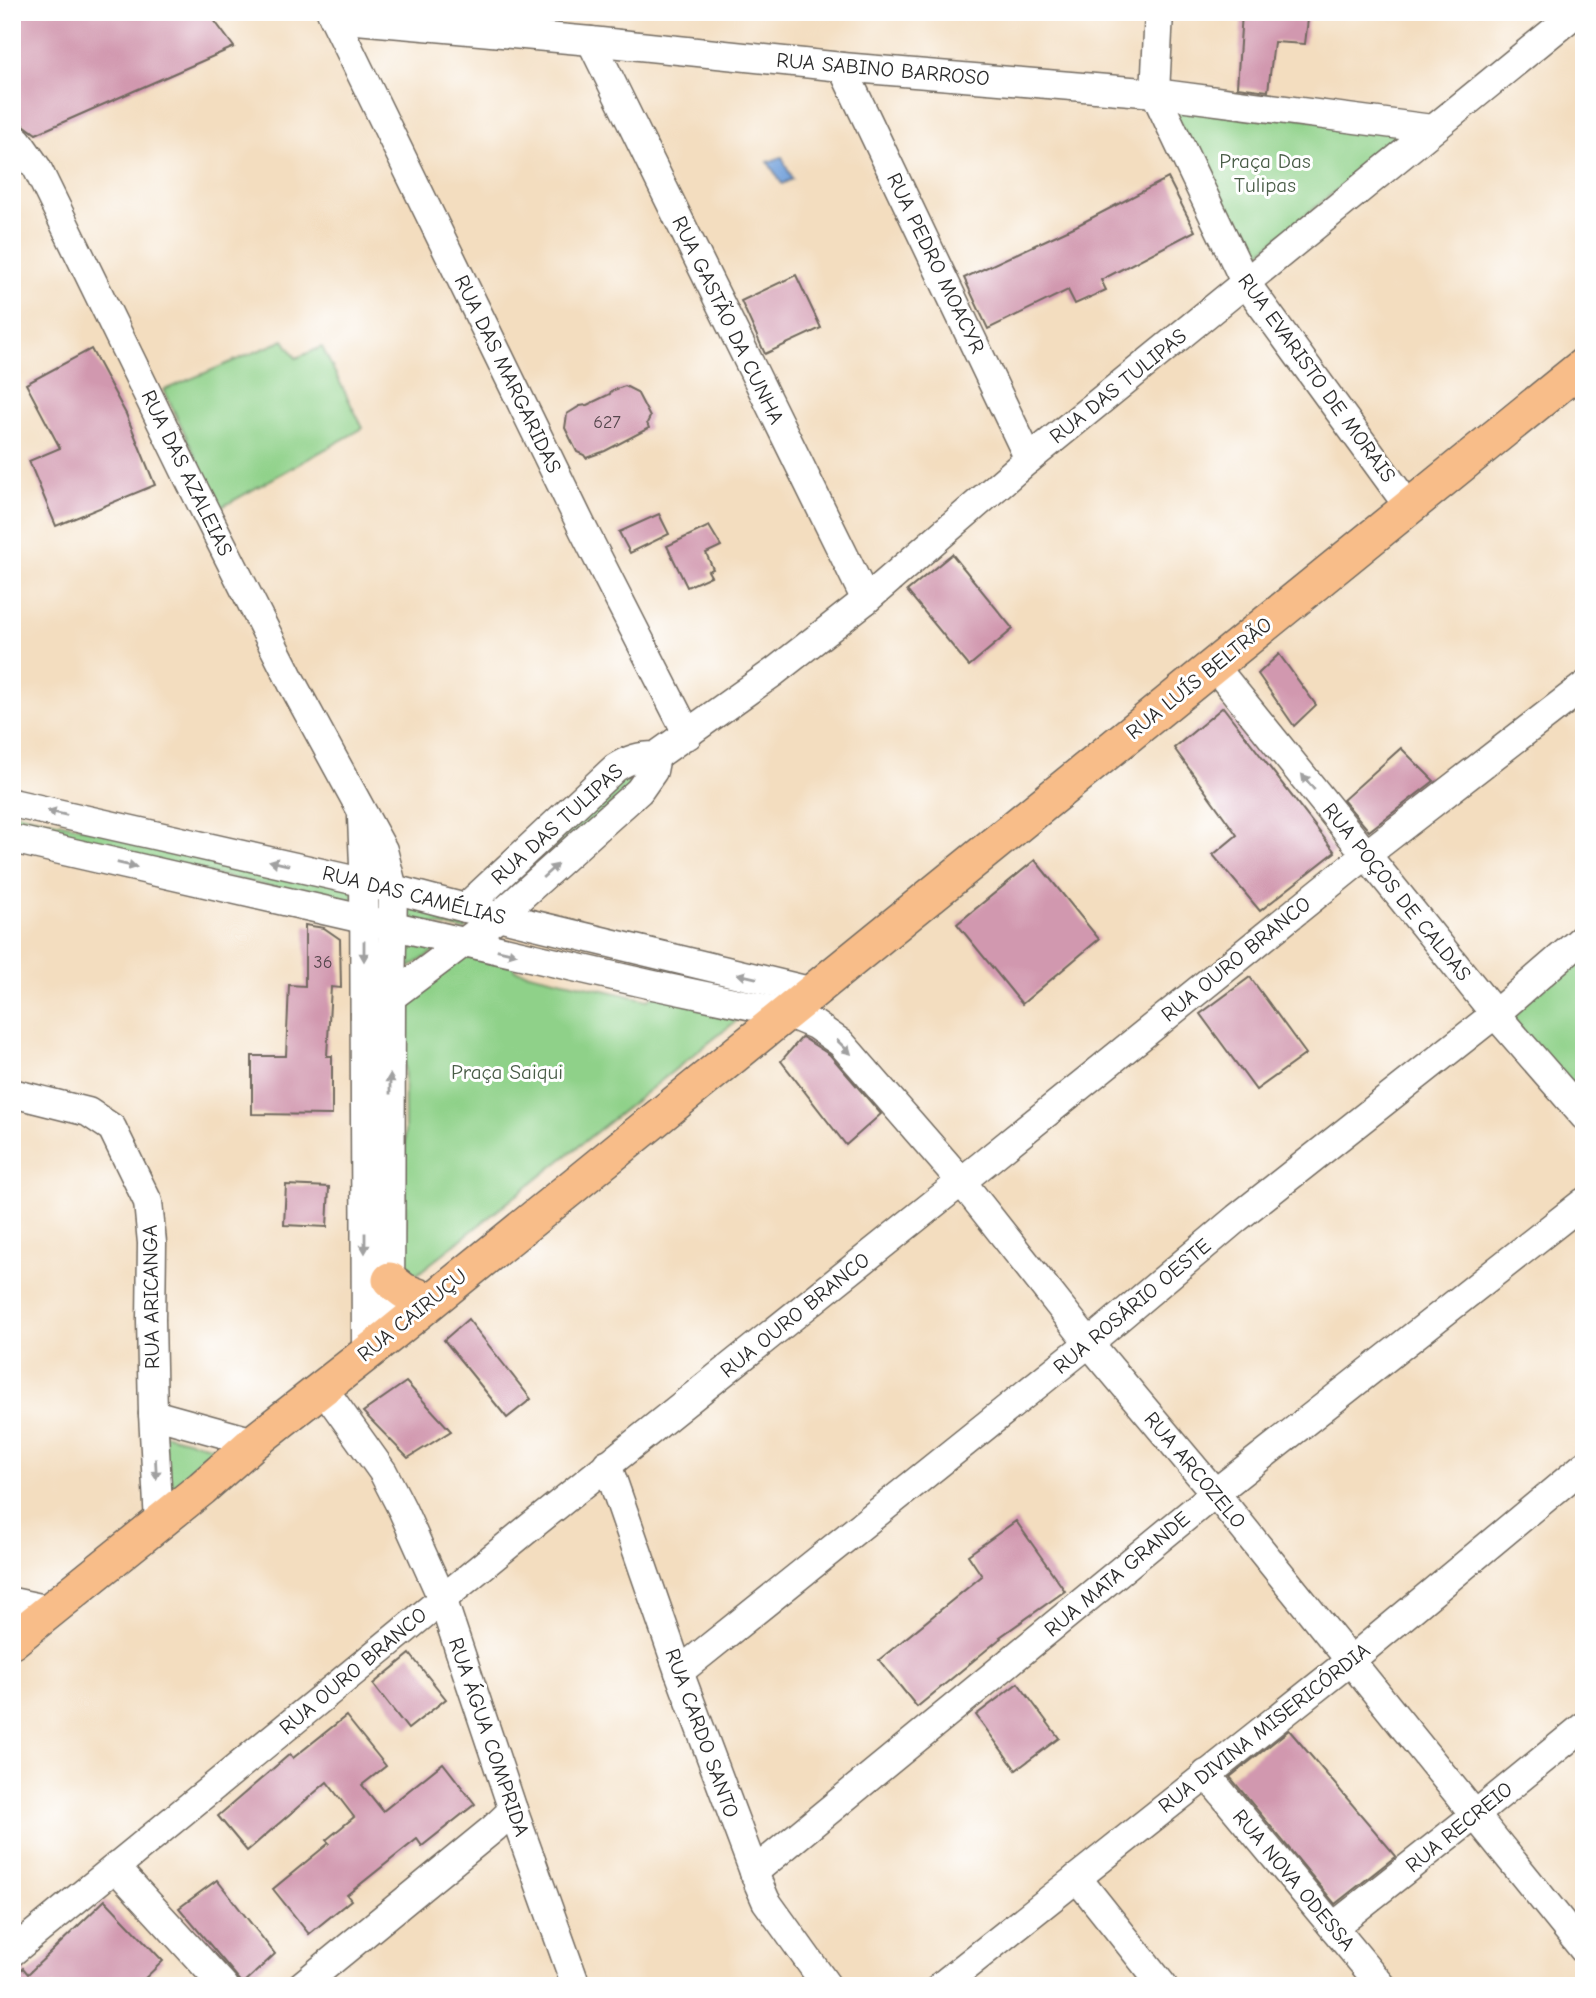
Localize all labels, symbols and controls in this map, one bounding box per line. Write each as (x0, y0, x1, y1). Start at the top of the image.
street label: RUA SABINO BARROSO (775, 48, 991, 90)
park label: Praça Das Tulipas (1219, 149, 1311, 197)
street label: RUA PEDRO MOACYR (882, 169, 990, 357)
street label: RUA GASTÃO DA CUNHA (667, 212, 789, 428)
street label: RUA EVARISTO DE MORAIS (1233, 269, 1401, 487)
street label: RUA DAS MARGARIDAS (450, 271, 566, 477)
street label: RUA DAS TULIPAS (1045, 324, 1191, 448)
street label: RUA DAS AZALEIAS (136, 386, 238, 560)
house number: 627 (593, 412, 621, 433)
street label: RUA LUÍS BELTRÃO (1121, 612, 1277, 744)
street label: RUA DAS TULIPAS (486, 759, 628, 889)
one-way arrow (1301, 774, 1316, 791)
street label: RUA POÇOS DE CALDAS (1318, 798, 1476, 986)
one-way arrow (46, 808, 68, 819)
one-way arrow (268, 857, 290, 868)
one-way arrow (116, 860, 138, 871)
street label: RUA DAS CAMÉLIAS (320, 861, 508, 929)
one-way arrow (542, 863, 559, 879)
street label: RUA OURO BRANCO (1157, 891, 1315, 1027)
one-way arrow (358, 940, 370, 962)
one-way arrow (496, 946, 518, 957)
house number: 36 (314, 952, 332, 973)
one-way arrow (736, 970, 758, 981)
one-way arrow (835, 1039, 852, 1055)
park label: Praça Saiqui (451, 1060, 563, 1084)
one-way arrow (384, 1073, 396, 1095)
street label: RUA ARICANGA (138, 1225, 164, 1369)
one-way arrow (359, 1232, 371, 1254)
street label: RUA ROSÁRIO OESTE (1049, 1233, 1215, 1379)
street label: RUA OURO BRANCO (716, 1247, 874, 1383)
street label: RUA CAIRUÇU (353, 1264, 471, 1366)
street label: RUA ARCOZELO (1139, 1407, 1251, 1533)
one-way arrow (151, 1458, 162, 1480)
street label: RUA MATA GRANDE (1040, 1506, 1194, 1642)
street label: RUA OURO BRANCO (274, 1602, 432, 1740)
street label: RUA ÁGUA COMPRIDA (444, 1635, 534, 1839)
street label: RUA DIVINA MISERICÓRDIA (1154, 1638, 1374, 1818)
street label: RUA CARDO SANTO (660, 1645, 744, 1821)
street label: RUA RECREIO (1401, 1777, 1517, 1877)
street label: RUA NOVA ODESSA (1228, 1805, 1360, 1955)

